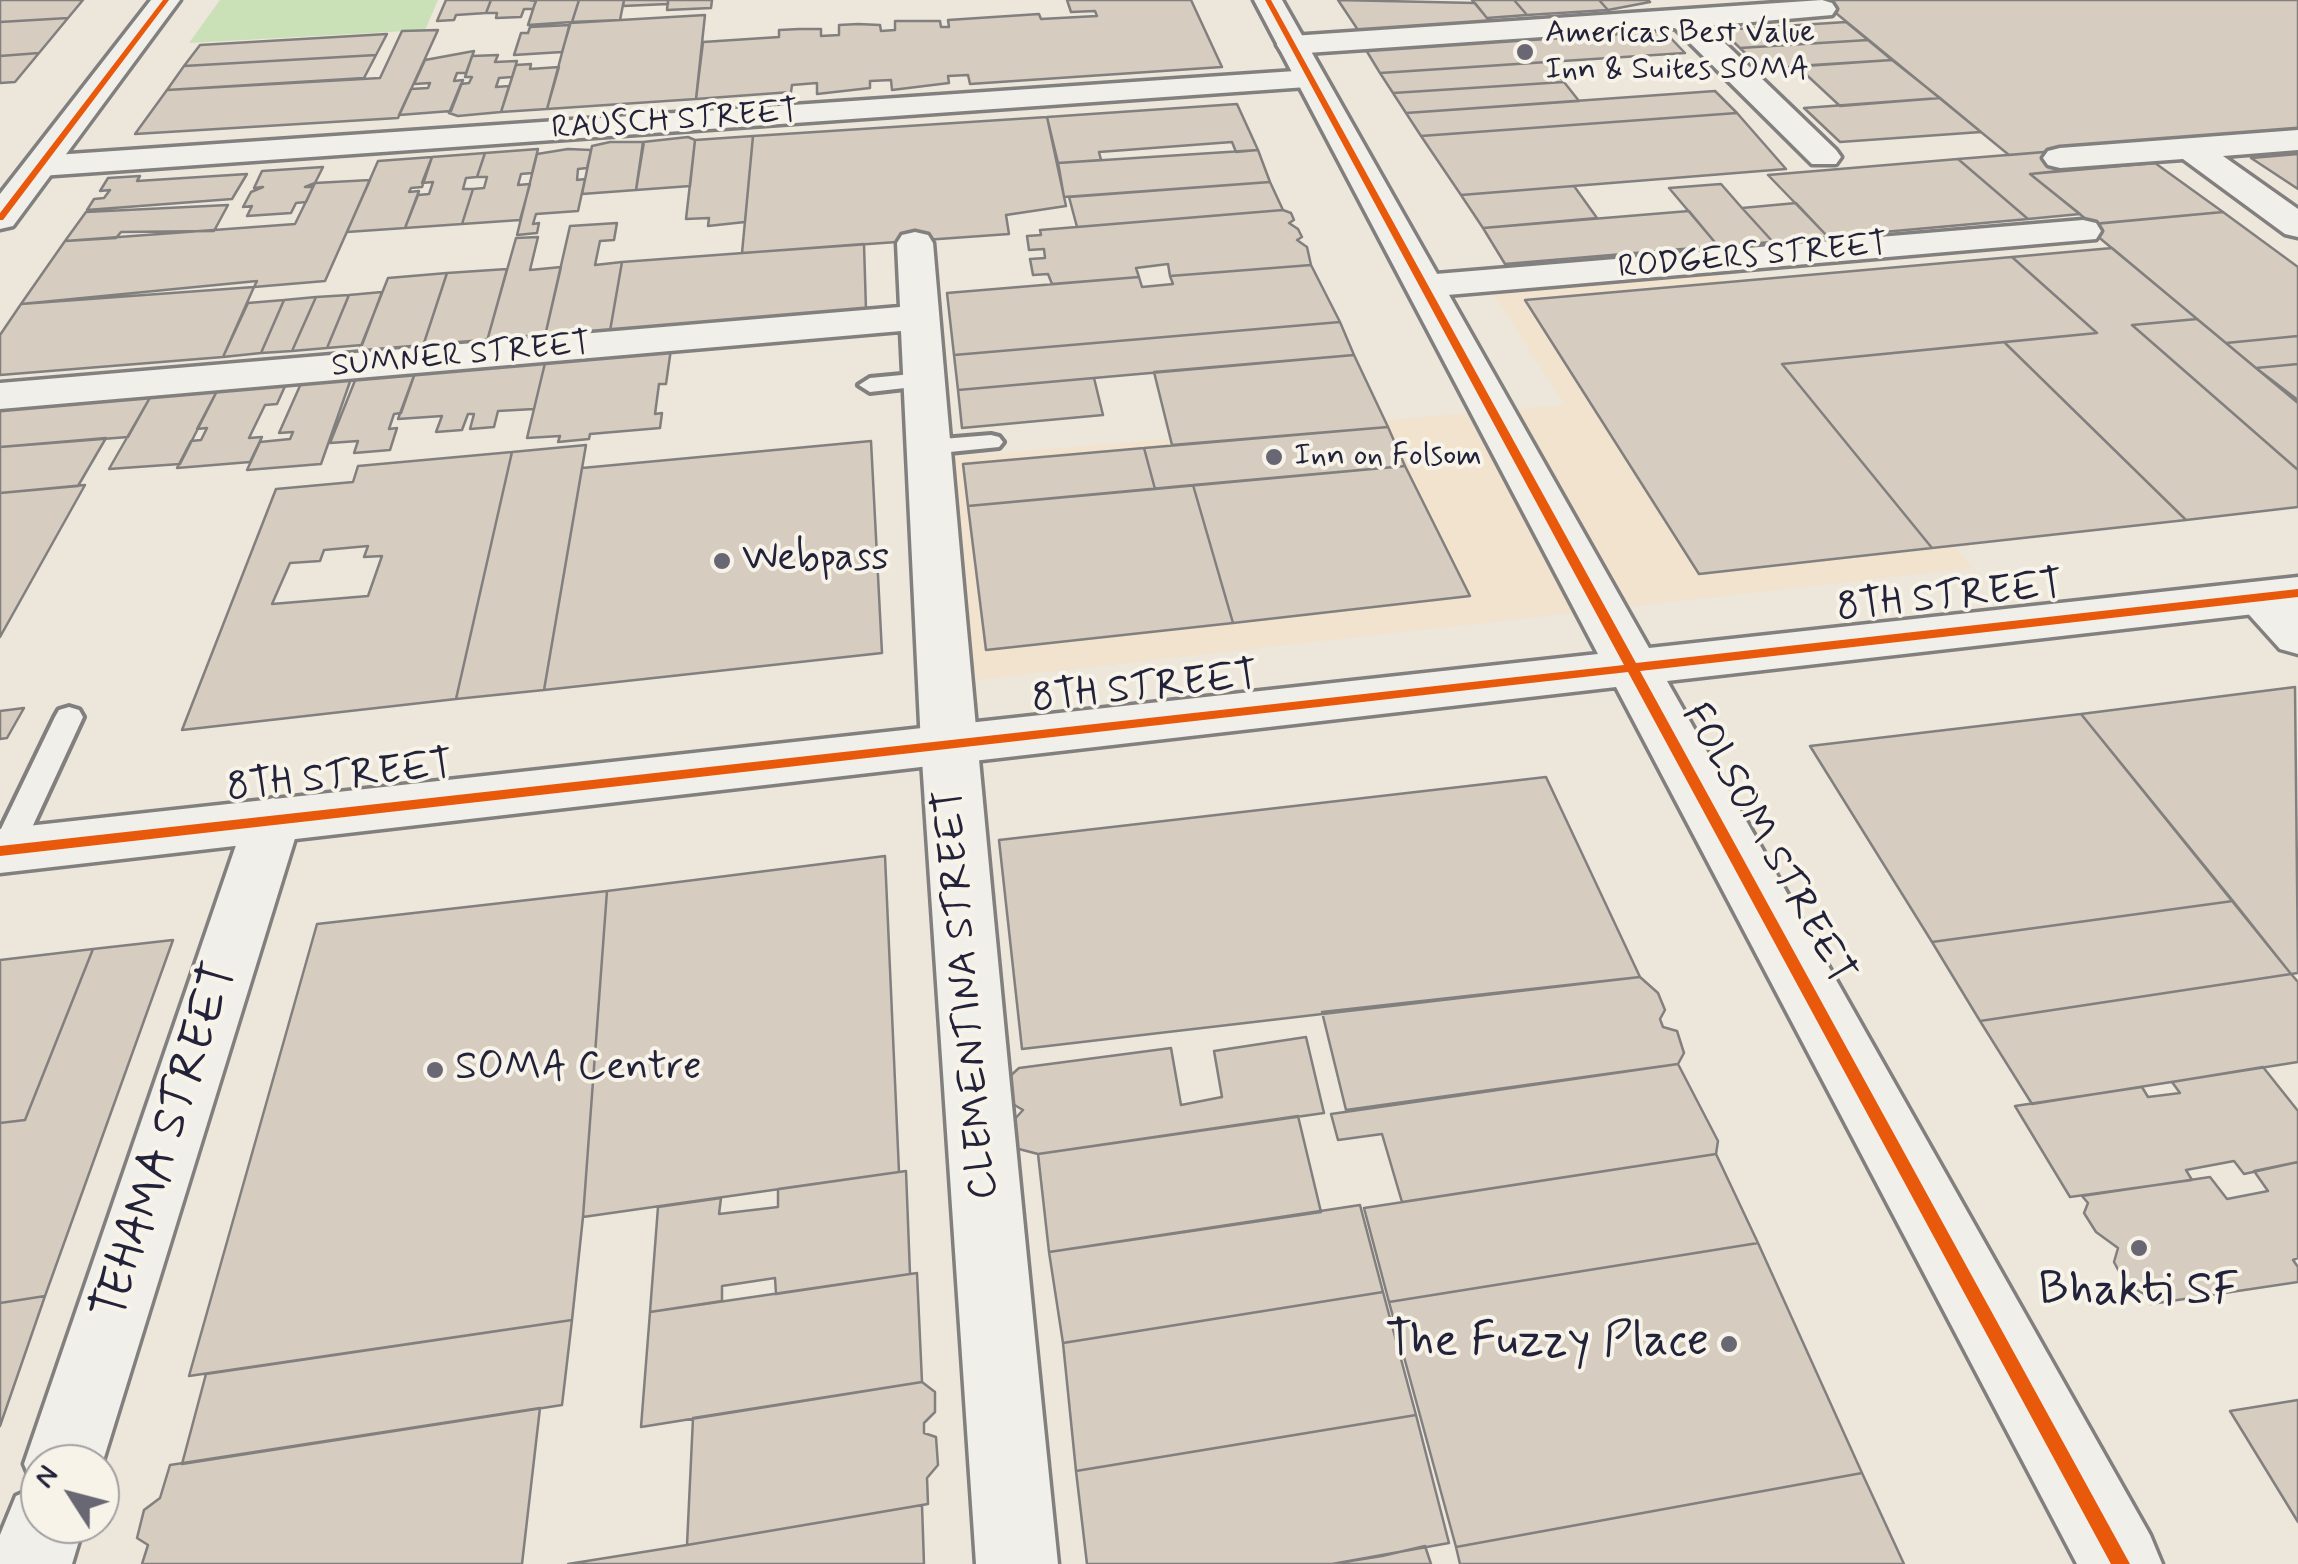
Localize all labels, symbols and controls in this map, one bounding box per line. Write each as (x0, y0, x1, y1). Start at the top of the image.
place label: Americas Best Value Inn & Suites SOMA (1545, 15, 1815, 90)
marker: Americas Best Value Inn & Suites SOMA (1514, 41, 1536, 63)
street label: RAUSCH STREET (550, 94, 800, 150)
street label: RODGERS STREET (1617, 227, 1889, 289)
street label: SUMNER STREET (330, 327, 592, 387)
place label: Inn on Folsom (1294, 438, 1482, 476)
marker: Inn on Folsom (1263, 446, 1285, 468)
place label: Webpass (742, 537, 889, 585)
marker: Webpass (711, 550, 733, 572)
street label: 8TH STREET (1835, 563, 2065, 635)
street label: 8TH STREET (1030, 654, 1260, 726)
street label: FOLSOM STREET (1669, 696, 1863, 994)
street label: 8TH STREET (225, 743, 455, 815)
street label: CLEMENTINA STREET (927, 787, 1011, 1201)
street label: TEHAMA STREET (83, 956, 253, 1328)
place label: SOMA Centre (455, 1046, 702, 1094)
marker: SOMA Centre (424, 1059, 446, 1081)
marker: Bhakti SF (2128, 1237, 2150, 1259)
place label: Bhakti SF (2038, 1264, 2240, 1322)
place label: The Fuzzy Place (1385, 1315, 1709, 1373)
marker: The Fuzzy Place (1718, 1333, 1740, 1355)
north arrow (20, 1444, 120, 1544)
text: N (26, 1459, 67, 1496)

